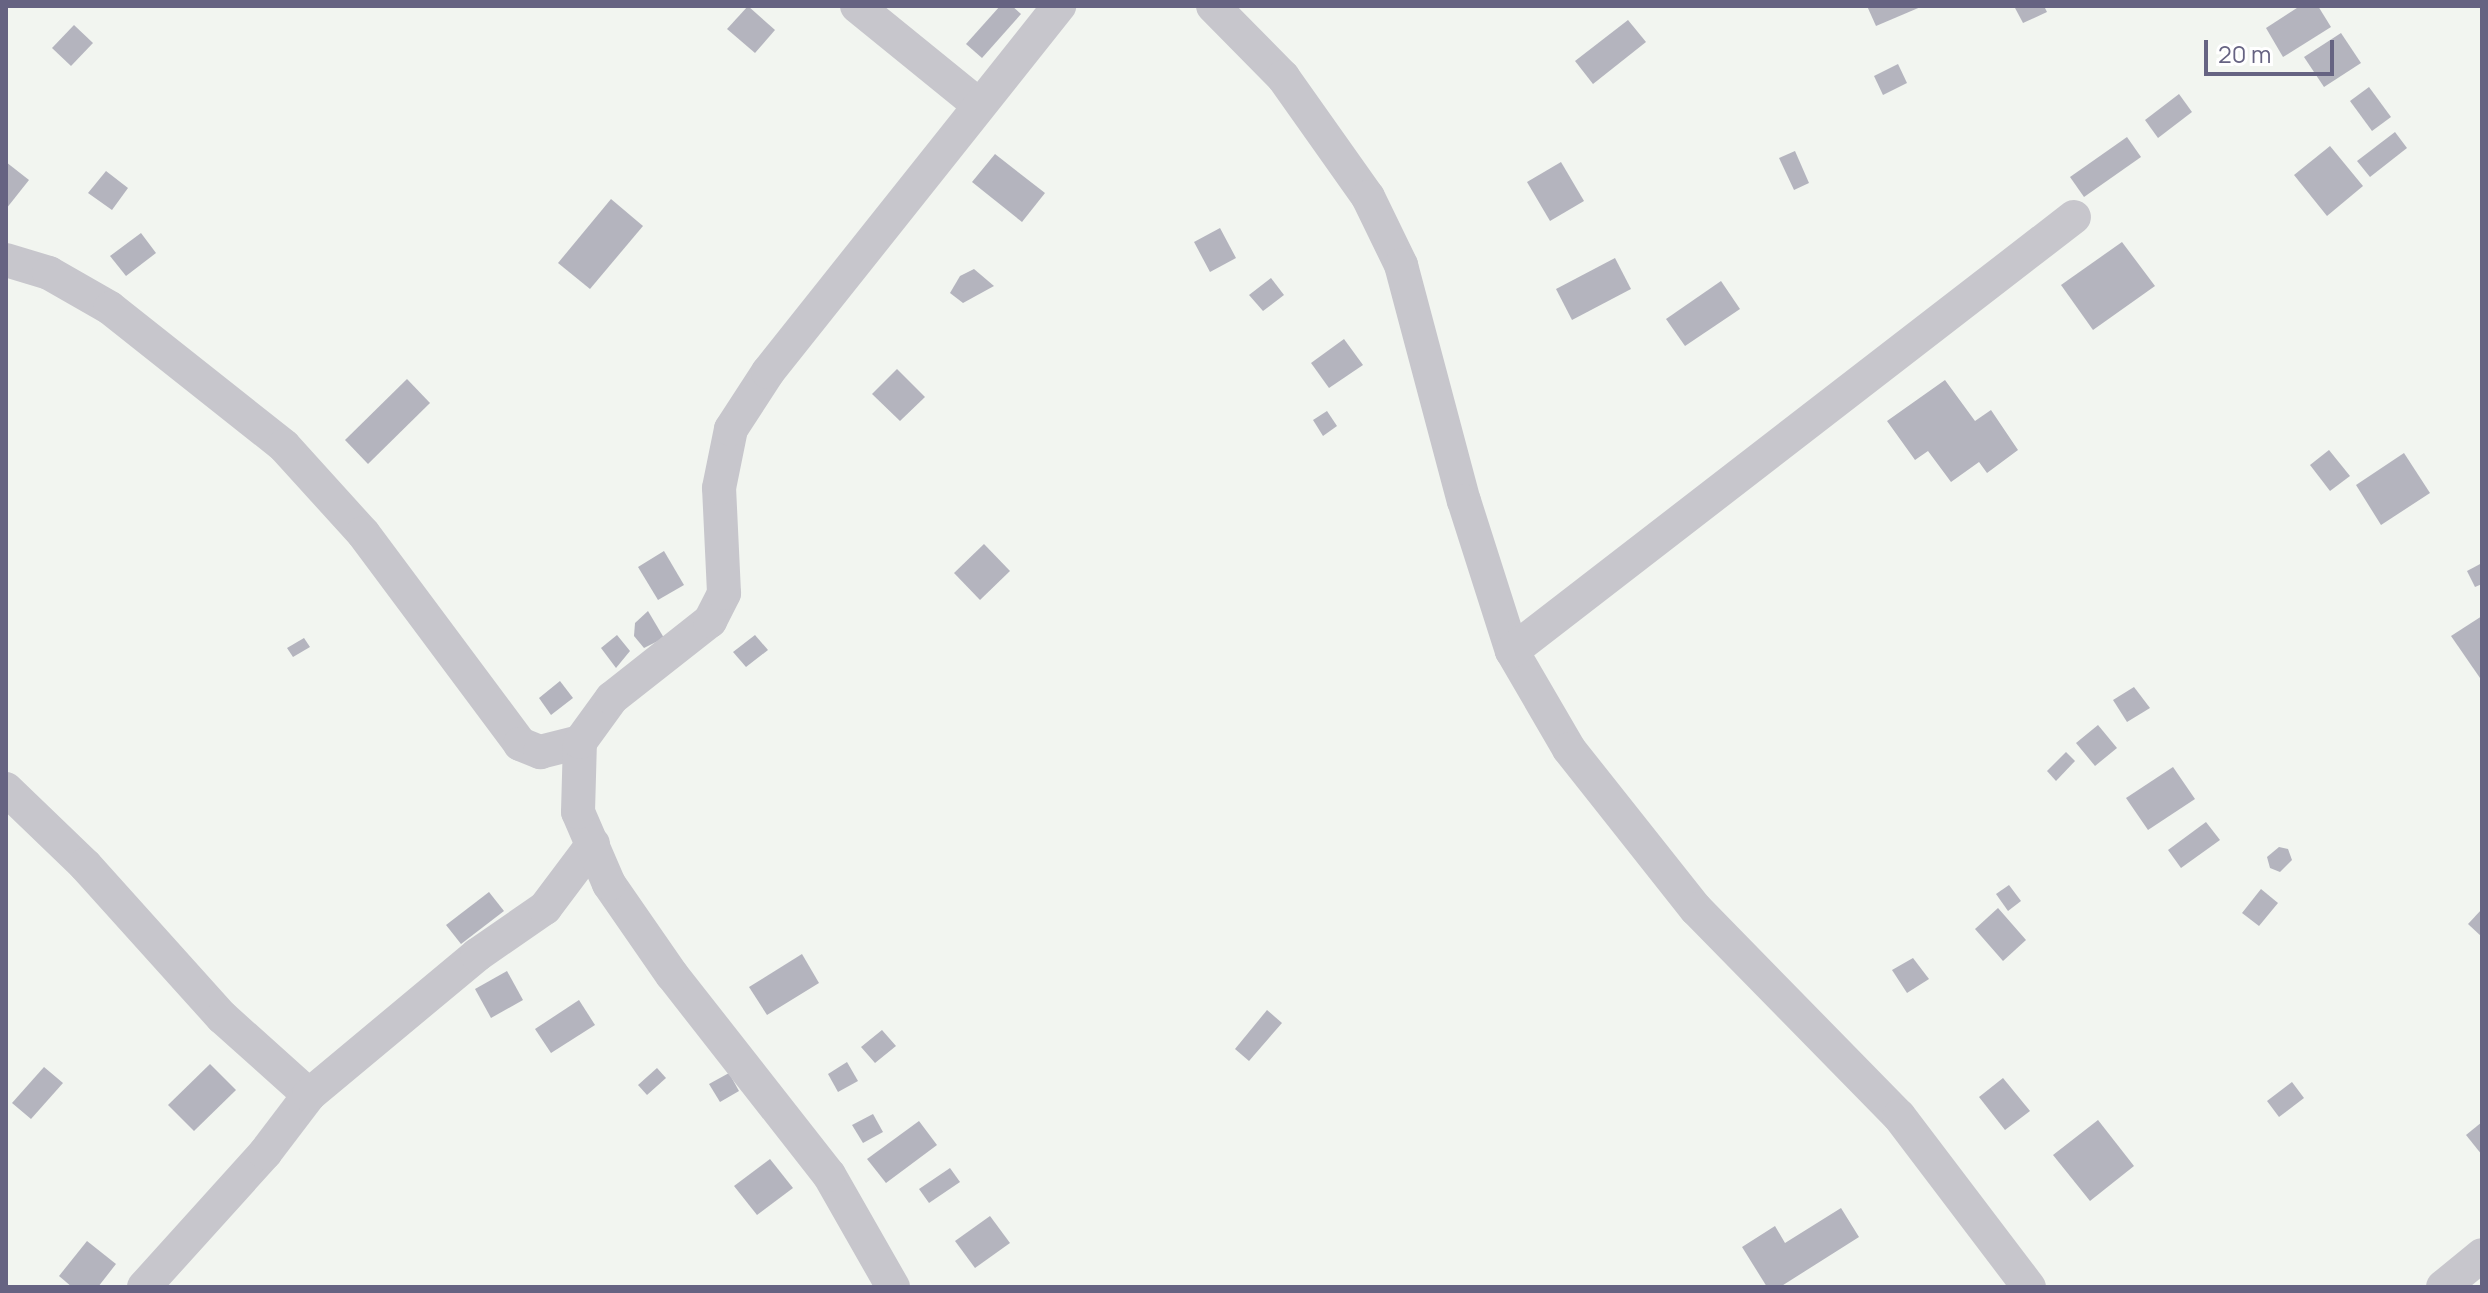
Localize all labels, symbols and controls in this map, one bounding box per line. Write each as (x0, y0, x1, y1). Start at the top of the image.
scale bar (2208, 24, 2338, 74)
text: 20 m (2218, 37, 2271, 70)

